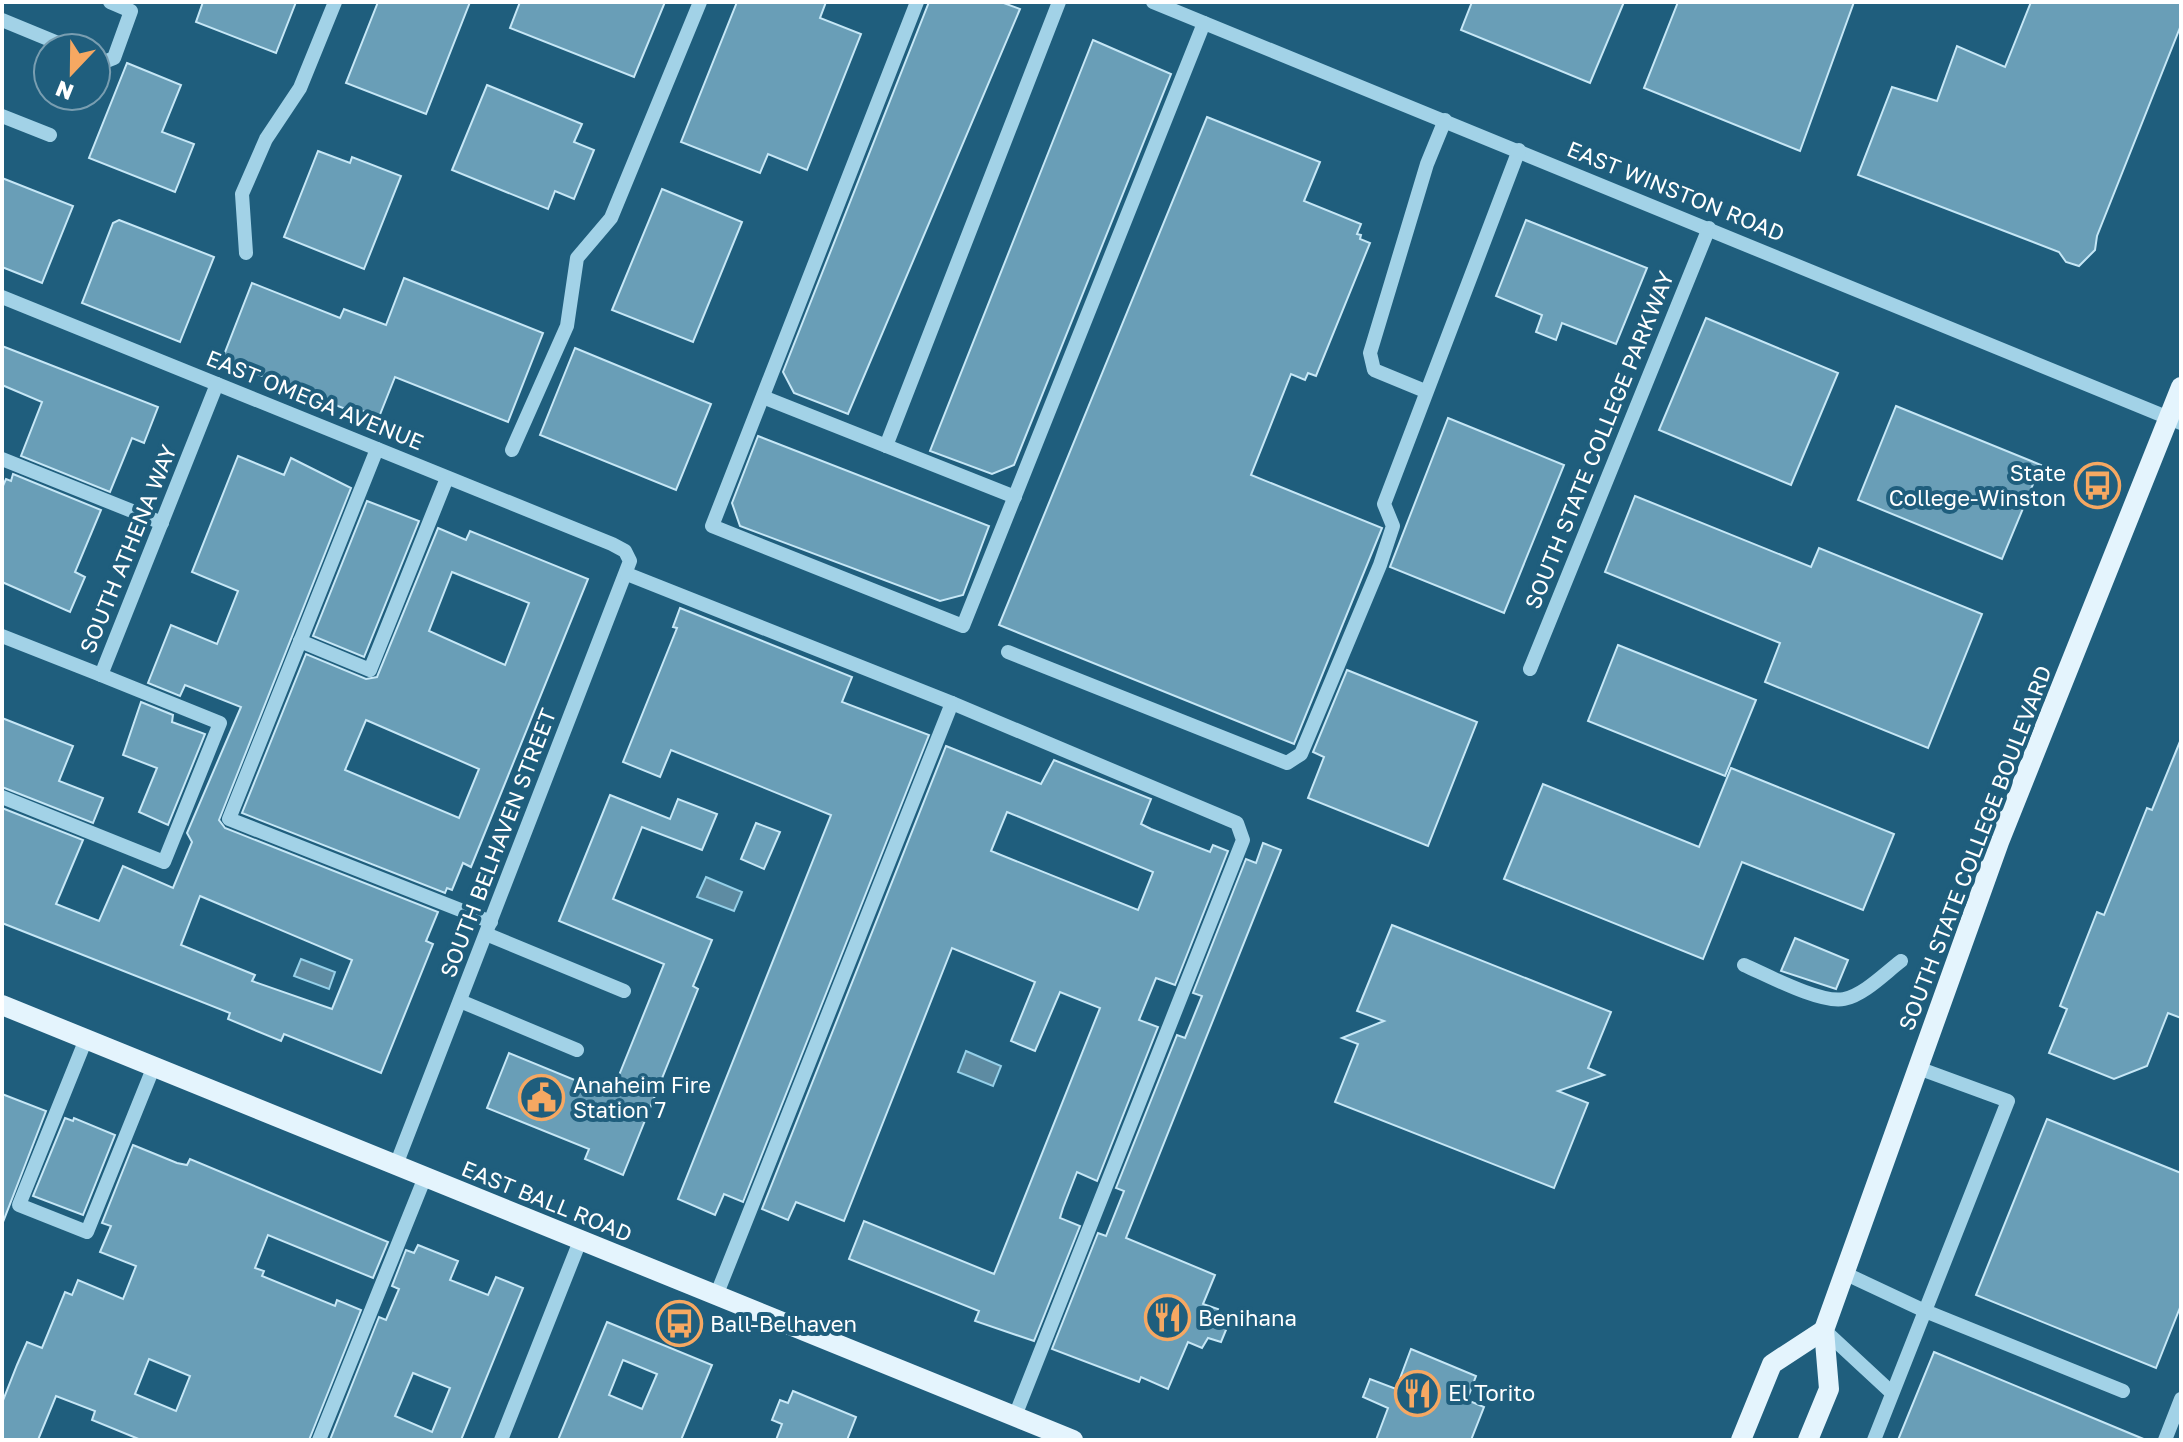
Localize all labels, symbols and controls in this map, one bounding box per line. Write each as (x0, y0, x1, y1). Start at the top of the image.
north arrow (32, 32, 112, 112)
text: N (52, 75, 77, 107)
street label: EAST WINSTON ROAD (1563, 135, 1789, 247)
street label: SOUTH STATE COLLEGE PARKWAY (1518, 267, 1679, 613)
street label: EAST OMEGA AVENUE (203, 344, 428, 455)
street label: SOUTH ATHENA WAY (73, 441, 182, 657)
place label: State College-Winston (1889, 459, 2066, 511)
bus stop icon: State College-Winston (2073, 462, 2121, 510)
street label: SOUTH STATE COLLEGE BOULEVARD (1892, 662, 2057, 1034)
street label: SOUTH BELHAVEN STREET (434, 704, 562, 981)
place label: Anaheim Fire Station 7 (573, 1071, 711, 1123)
public building icon: Anaheim Fire Station 7 (518, 1074, 566, 1122)
street label: EAST BALL ROAD (458, 1154, 636, 1247)
restaurant icon: Benihana (1143, 1294, 1191, 1342)
bus stop icon: Ball-Belhaven (655, 1300, 703, 1348)
place label: Benihana (1198, 1304, 1297, 1331)
place label: Ball-Belhaven (710, 1310, 857, 1337)
restaurant icon: El Torito (1393, 1369, 1441, 1417)
place label: El Torito (1448, 1379, 1535, 1406)

